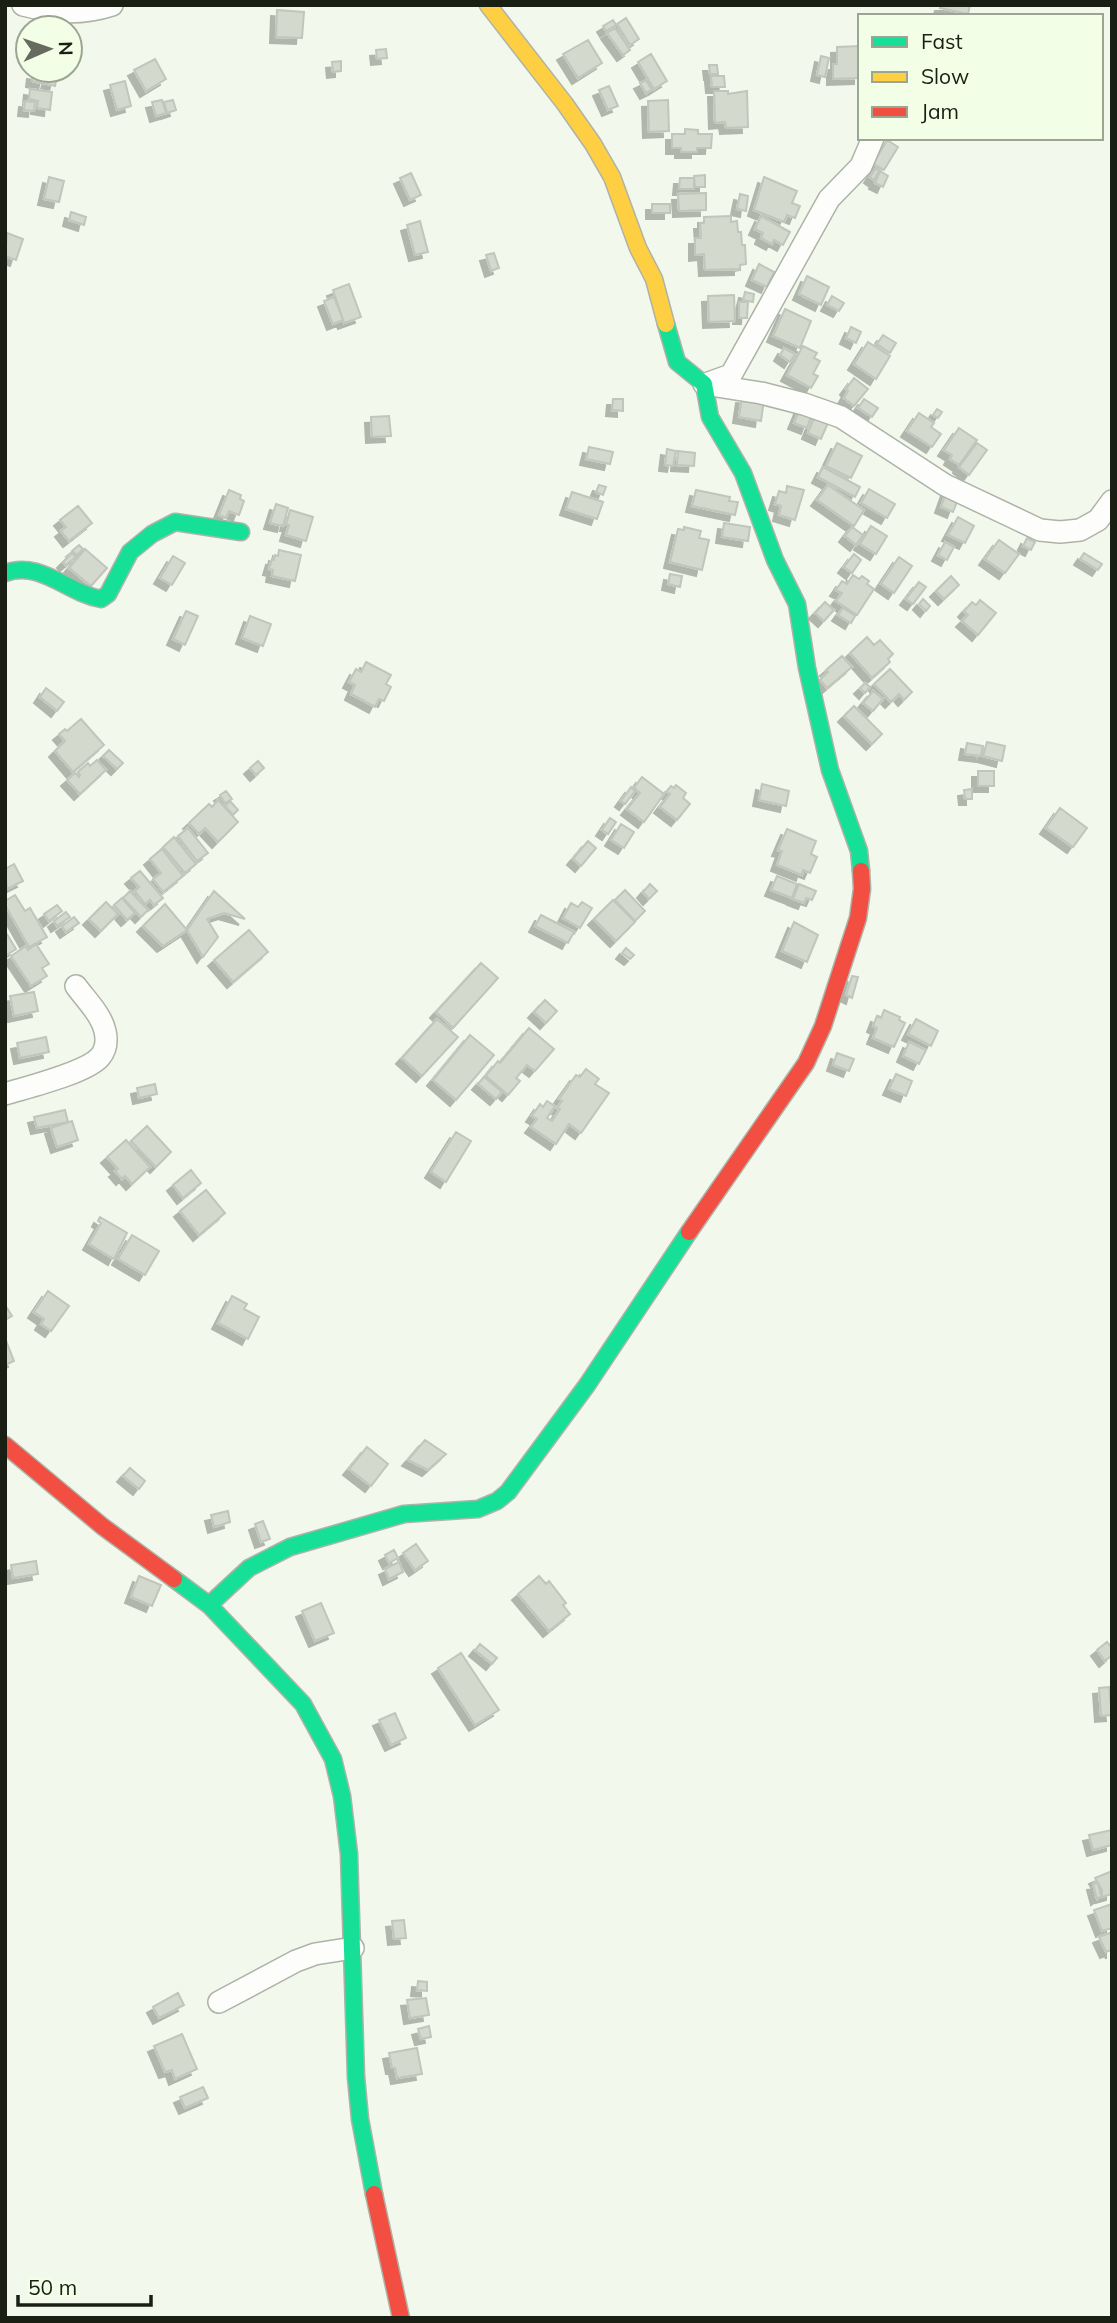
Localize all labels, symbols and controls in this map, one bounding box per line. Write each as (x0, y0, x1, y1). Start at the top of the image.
north arrow (14, 14, 84, 84)
legend (858, 14, 1103, 140)
text: Fast (921, 28, 963, 54)
text: N (54, 41, 78, 56)
text: Slow (921, 63, 969, 89)
text: Jam (921, 98, 959, 124)
scale bar (18, 2264, 150, 2308)
text: 50 m (28, 2274, 77, 2300)

